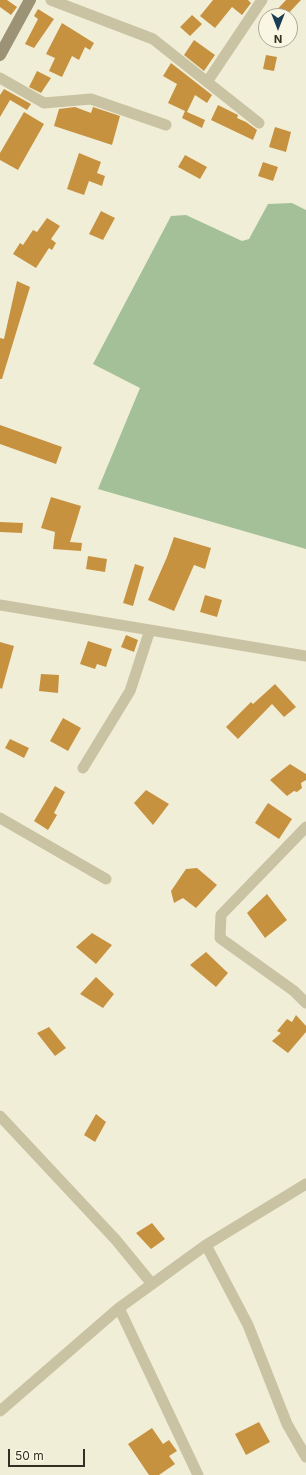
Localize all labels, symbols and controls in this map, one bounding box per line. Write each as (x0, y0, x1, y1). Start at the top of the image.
north arrow (258, 8, 298, 48)
text: N (274, 32, 282, 46)
scale bar (10, 1441, 87, 1467)
text: 50 m (15, 1448, 44, 1463)

